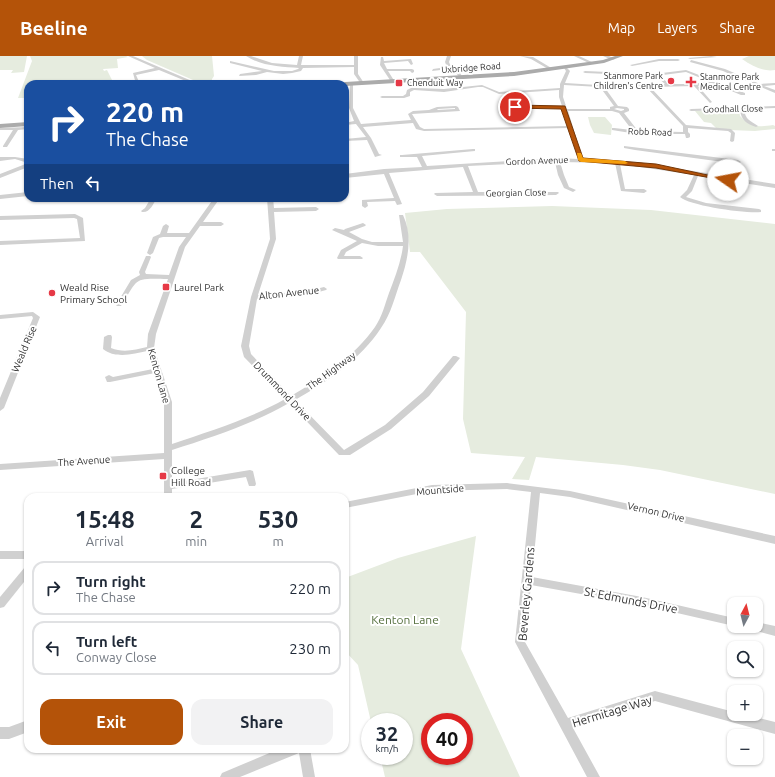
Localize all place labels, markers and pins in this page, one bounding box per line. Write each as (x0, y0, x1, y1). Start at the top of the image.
place label: Stanmore Park Children's Centre (594, 71, 663, 91)
place label: Stanmore Park Medical Centre (700, 72, 761, 92)
marker: Stanmore Park Children's Centre (666, 76, 676, 86)
marker: Stanmore Park Medical Centre (685, 76, 697, 88)
marker: Chenduit Way (394, 78, 404, 88)
place label: Chenduit Way (407, 78, 464, 88)
pin (498, 90, 532, 124)
place label: Weald Rise Primary School (60, 282, 127, 305)
marker: Laurel Park (161, 282, 171, 292)
place label: Laurel Park (174, 282, 224, 293)
marker: Weald Rise Primary School (47, 288, 57, 298)
place label: College Hill Road (171, 465, 211, 488)
marker: College Hill Road (158, 471, 168, 481)

